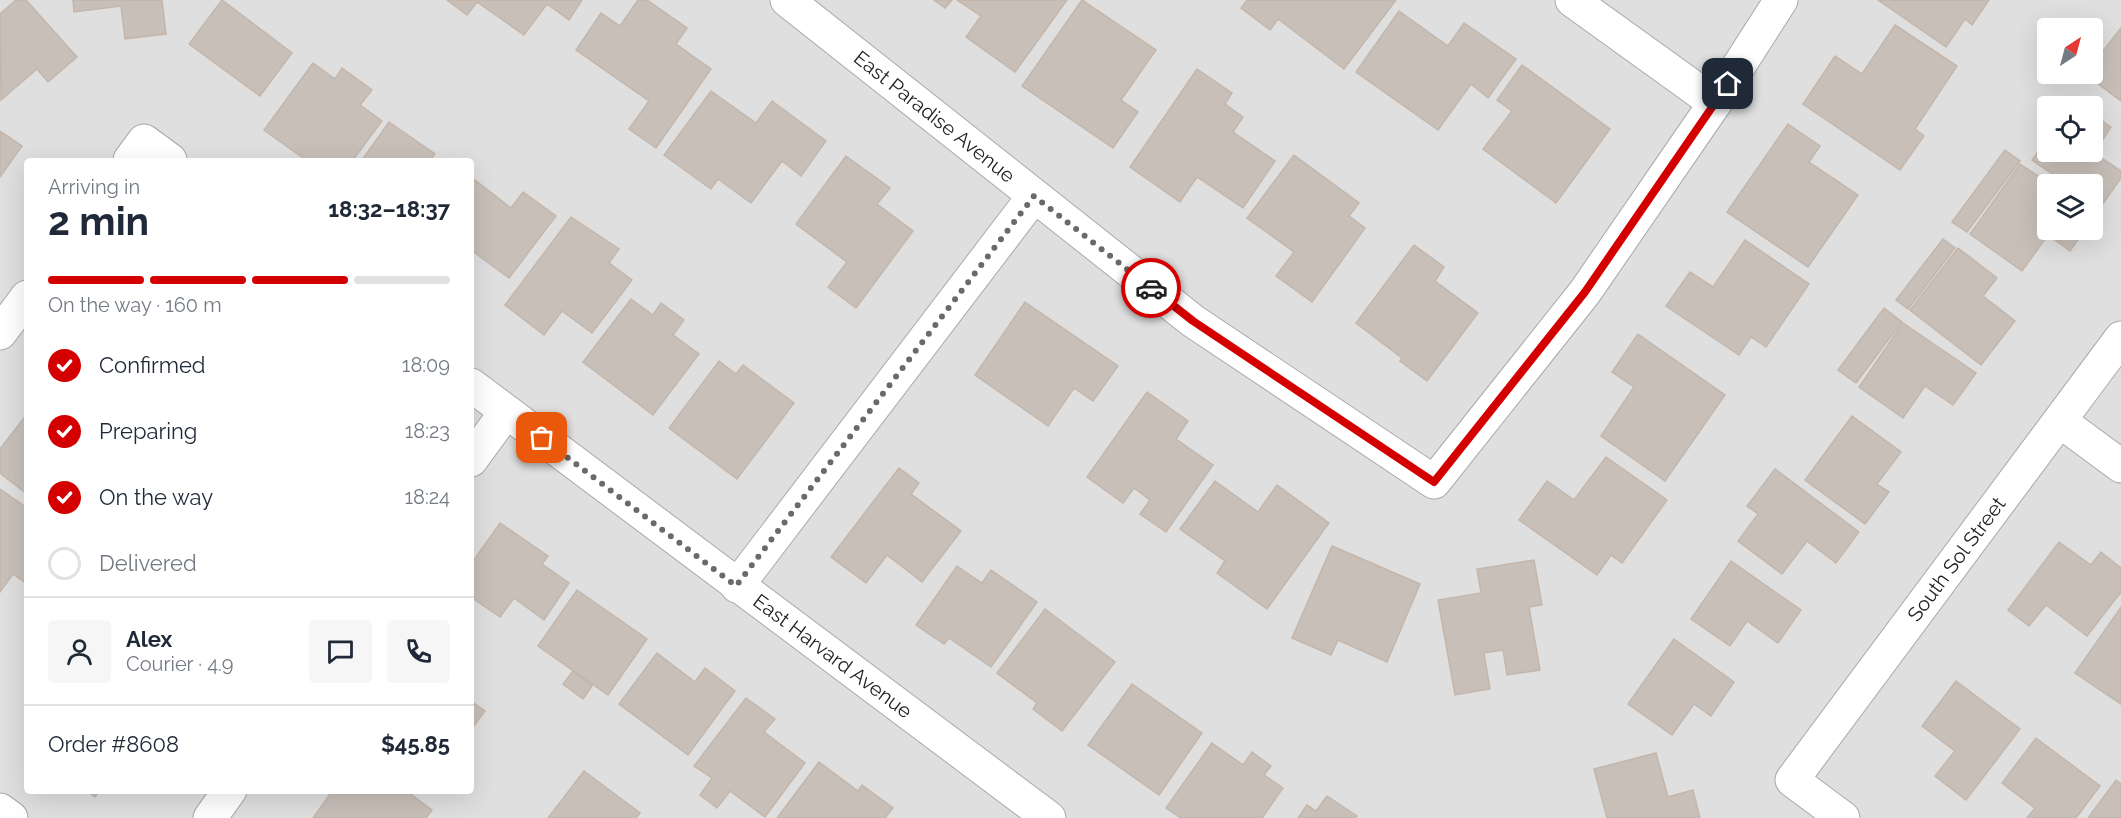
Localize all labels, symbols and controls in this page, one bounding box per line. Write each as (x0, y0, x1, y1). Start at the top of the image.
north arrow (2037, 18, 2103, 84)
map controls (2037, 18, 2103, 240)
street label: East Paradise Avenue (849, 46, 1020, 188)
pin (1702, 58, 1753, 109)
icon: home (1711, 67, 1744, 100)
button: locate (2037, 96, 2103, 162)
button: layers (2037, 174, 2103, 240)
text: Arriving in (48, 175, 140, 199)
text: 18:32–18:37 (328, 196, 450, 222)
text: 2 min (48, 198, 149, 244)
courier (1121, 258, 1181, 318)
icon: car (1135, 272, 1168, 305)
text: On the way · 160 m (48, 293, 222, 317)
icon: check (48, 349, 81, 382)
text: Confirmed (99, 352, 206, 378)
text: 18:09 (402, 353, 450, 377)
pin (516, 412, 567, 463)
icon: check (48, 415, 81, 448)
text: Preparing (99, 418, 197, 444)
text: 18:23 (405, 419, 450, 443)
icon: bag (525, 421, 558, 454)
icon: check (48, 481, 81, 514)
text: On the way (99, 484, 213, 510)
text: 18:24 (404, 485, 450, 509)
street label: South Sol Street (1902, 492, 2011, 626)
text: Delivered (99, 550, 197, 576)
street label: East Harvard Avenue (749, 589, 917, 723)
button: person (48, 620, 111, 683)
button: chat (309, 620, 372, 683)
button: phone (387, 620, 450, 683)
text: Alex (126, 626, 172, 652)
text: Courier · 4.9 (126, 652, 234, 676)
text: Order #8608 (48, 731, 179, 757)
text: $45.85 (381, 731, 450, 757)

